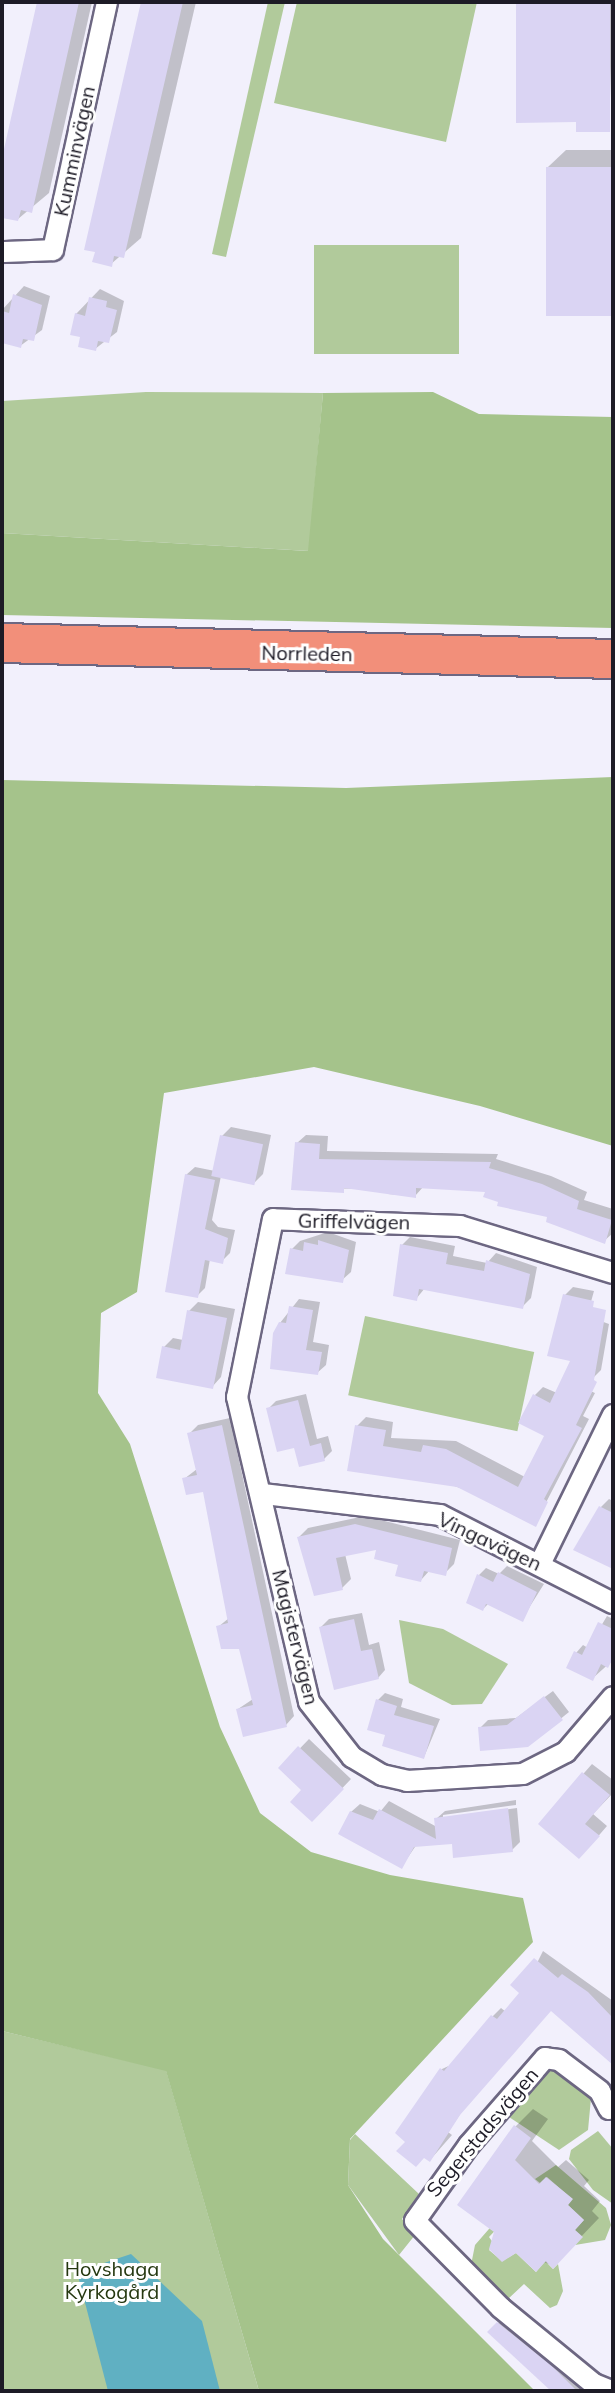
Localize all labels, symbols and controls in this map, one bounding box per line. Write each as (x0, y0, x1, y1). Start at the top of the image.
street label: Kumminvägen (48, 84, 100, 218)
street label: Norrleden (261, 640, 353, 666)
street label: Griffelvägen (298, 1208, 410, 1234)
street label: Vingavägen (434, 1507, 546, 1575)
street label: Magistervägen (268, 1567, 324, 1707)
street label: Segerstadsvägen (421, 2063, 543, 2201)
park label: Hovshaga Kyrkogård (65, 2256, 159, 2303)

